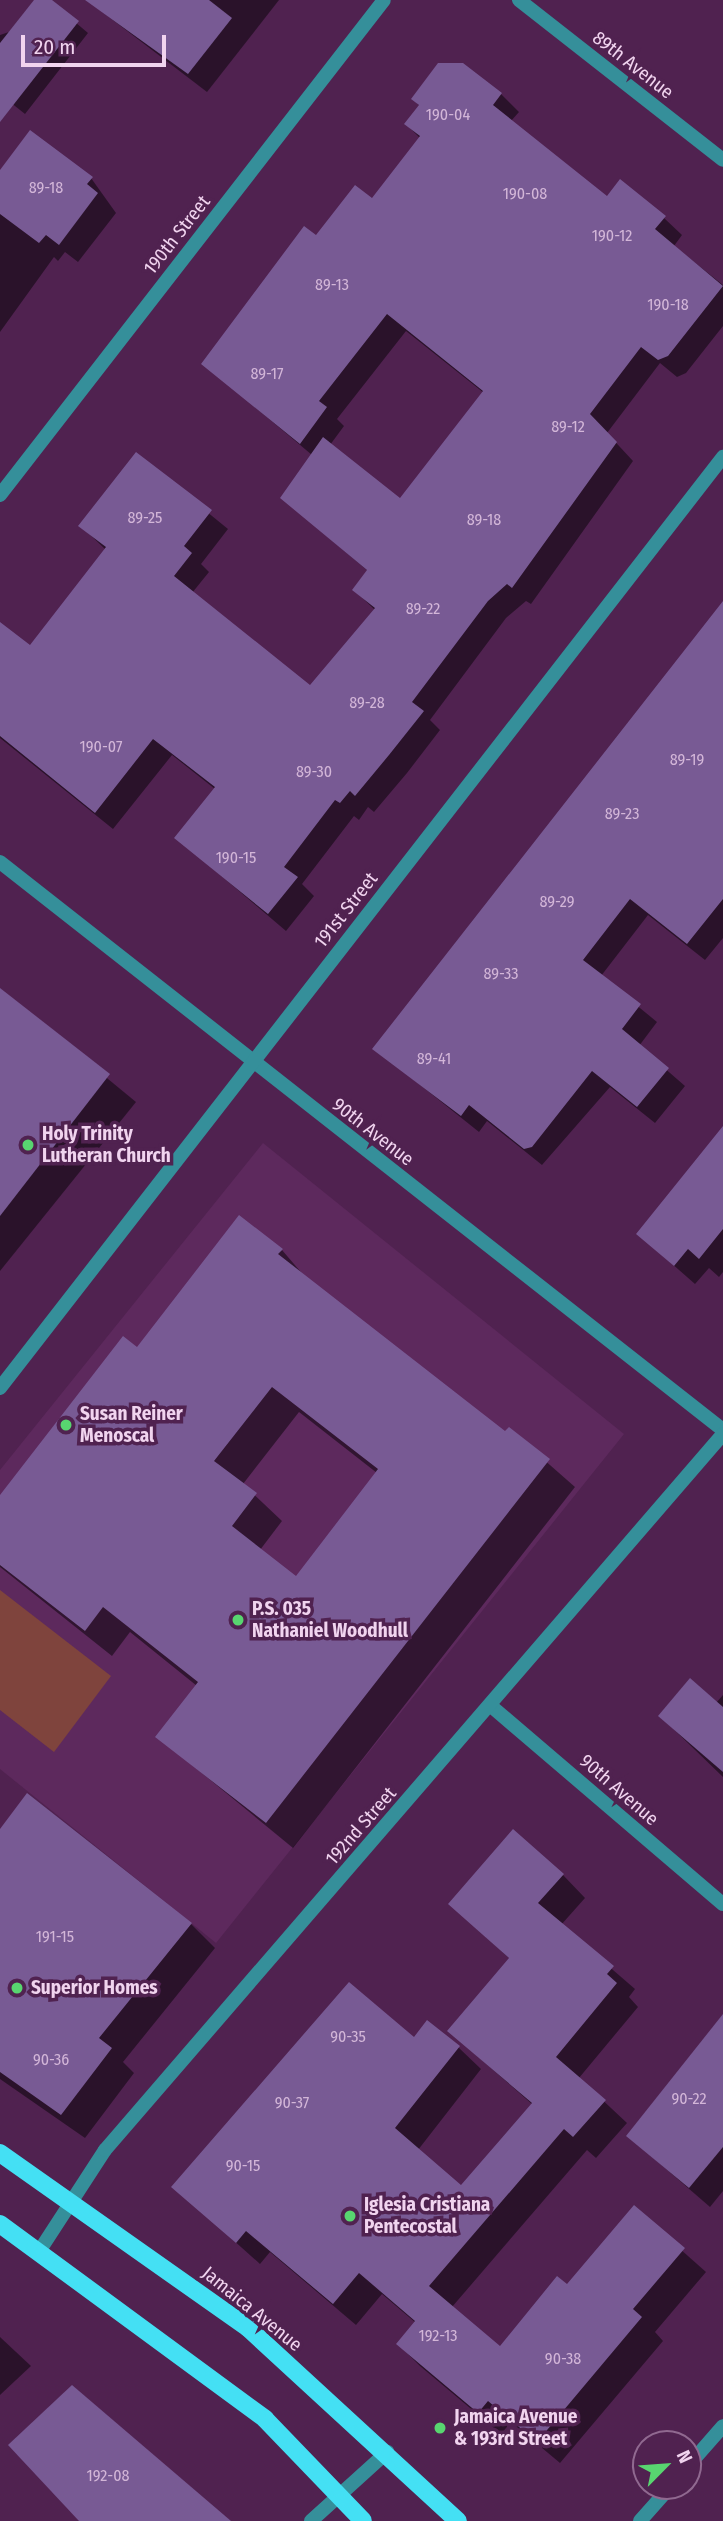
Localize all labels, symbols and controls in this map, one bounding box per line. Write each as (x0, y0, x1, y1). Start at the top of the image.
scale bar (24, 21, 170, 65)
street label: 89th Avenue (588, 26, 678, 104)
text: 20 m (34, 34, 75, 60)
house number: 190-04 (426, 105, 470, 125)
house number: 89-18 (29, 178, 63, 198)
house number: 190-08 (503, 184, 547, 204)
street label: 190th Street (139, 191, 215, 279)
house number: 190-12 (592, 226, 632, 246)
house number: 89-13 (315, 275, 349, 295)
house number: 190-18 (647, 295, 689, 315)
house number: 89-17 (250, 364, 284, 384)
house number: 89-12 (551, 417, 585, 437)
house number: 89-25 (128, 508, 162, 528)
house number: 89-18 (467, 510, 501, 530)
house number: 89-22 (406, 599, 440, 619)
house number: 89-28 (349, 693, 385, 713)
house number: 190-07 (80, 737, 122, 757)
house number: 89-19 (670, 750, 704, 770)
house number: 89-30 (296, 762, 332, 782)
house number: 89-23 (605, 804, 639, 824)
house number: 190-15 (216, 848, 256, 868)
street label: 191st Street (310, 868, 382, 952)
house number: 89-29 (539, 892, 575, 912)
house number: 89-33 (484, 964, 518, 984)
house number: 89-41 (417, 1049, 451, 1069)
street label: 90th Avenue (328, 1093, 418, 1171)
place label: Holy Trinity Lutheran Church (42, 1123, 171, 1167)
marker: Holy Trinity Lutheran Church (20, 1137, 36, 1153)
place label: Susan Reiner Menoscal (80, 1403, 183, 1447)
marker: Susan Reiner Menoscal (58, 1417, 74, 1433)
place label: P.S. 035 Nathaniel Woodhull (252, 1598, 408, 1642)
marker: P.S. 035 Nathaniel Woodhull (230, 1612, 246, 1628)
street label: 90th Avenue (575, 1750, 663, 1830)
street label: 192nd Street (321, 1782, 401, 1870)
house number: 191-15 (36, 1927, 74, 1947)
place label: Superior Homes (31, 1977, 158, 1999)
marker: Superior Homes (9, 1980, 25, 1996)
house number: 90-35 (330, 2027, 366, 2047)
house number: 90-36 (33, 2050, 69, 2070)
house number: 90-22 (671, 2089, 707, 2109)
house number: 90-37 (275, 2093, 309, 2113)
house number: 90-15 (226, 2156, 260, 2176)
place label: Iglesia Cristiana Pentecostal (364, 2194, 490, 2238)
marker: Iglesia Cristiana Pentecostal (342, 2208, 358, 2224)
street label: Jamaica Avenue (197, 2262, 307, 2356)
house number: 192-13 (418, 2326, 458, 2346)
house number: 90-38 (545, 2349, 581, 2369)
place label: Jamaica Avenue & 193rd Street (454, 2406, 577, 2450)
marker: Jamaica Avenue & 193rd Street (432, 2420, 448, 2436)
north arrow (632, 2430, 702, 2500)
text: N (672, 2447, 697, 2467)
house number: 192-08 (86, 2466, 130, 2486)

